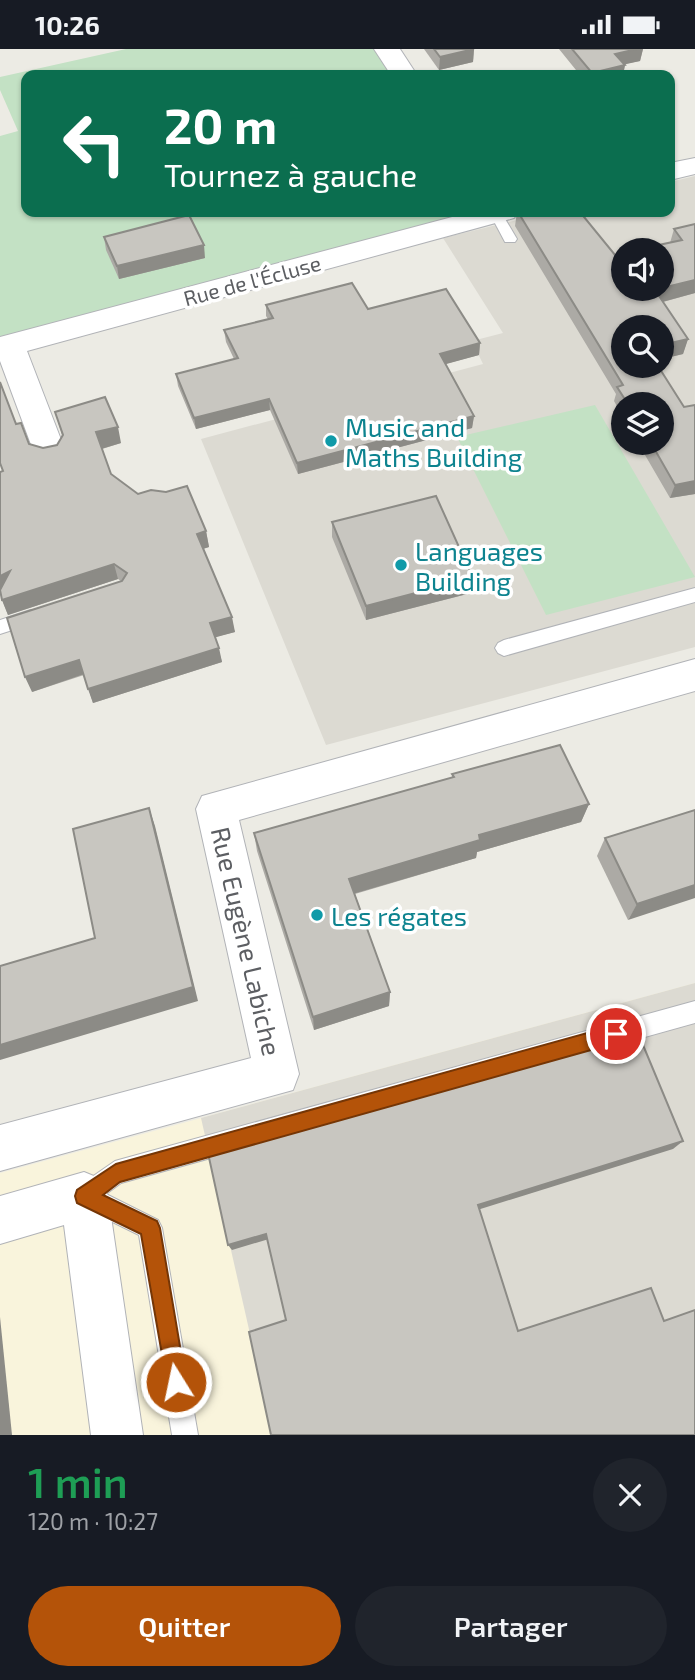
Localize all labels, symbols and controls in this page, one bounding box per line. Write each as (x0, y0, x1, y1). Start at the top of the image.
text: 10:26 (35, 9, 100, 40)
text: 20 m (164, 95, 277, 154)
icon: left (49, 98, 140, 189)
text: Tournez à gauche (164, 155, 417, 193)
map controls (611, 238, 674, 455)
button: sound (611, 238, 674, 301)
street label: Rue de l'Écluse (181, 250, 323, 310)
button: search (611, 315, 674, 378)
button: layers (611, 392, 674, 455)
place label: Music and Maths Building (345, 411, 522, 472)
marker: Music and Maths Building (323, 433, 339, 449)
place label: Languages Building (415, 535, 543, 596)
marker: Languages Building (393, 557, 409, 573)
street label: Rue Eugène Labiche (206, 824, 288, 1058)
place label: Les régates (331, 900, 467, 931)
marker: Les régates (309, 907, 325, 923)
pin (586, 1004, 646, 1064)
icon: arrive (597, 1015, 635, 1053)
position arrow (139, 1345, 213, 1419)
text: 1 min (28, 1456, 128, 1506)
button: close (593, 1458, 667, 1532)
text: 120 m · 10:27 (28, 1507, 158, 1535)
button: Quitter (28, 1586, 341, 1666)
button: Partager (355, 1586, 667, 1666)

